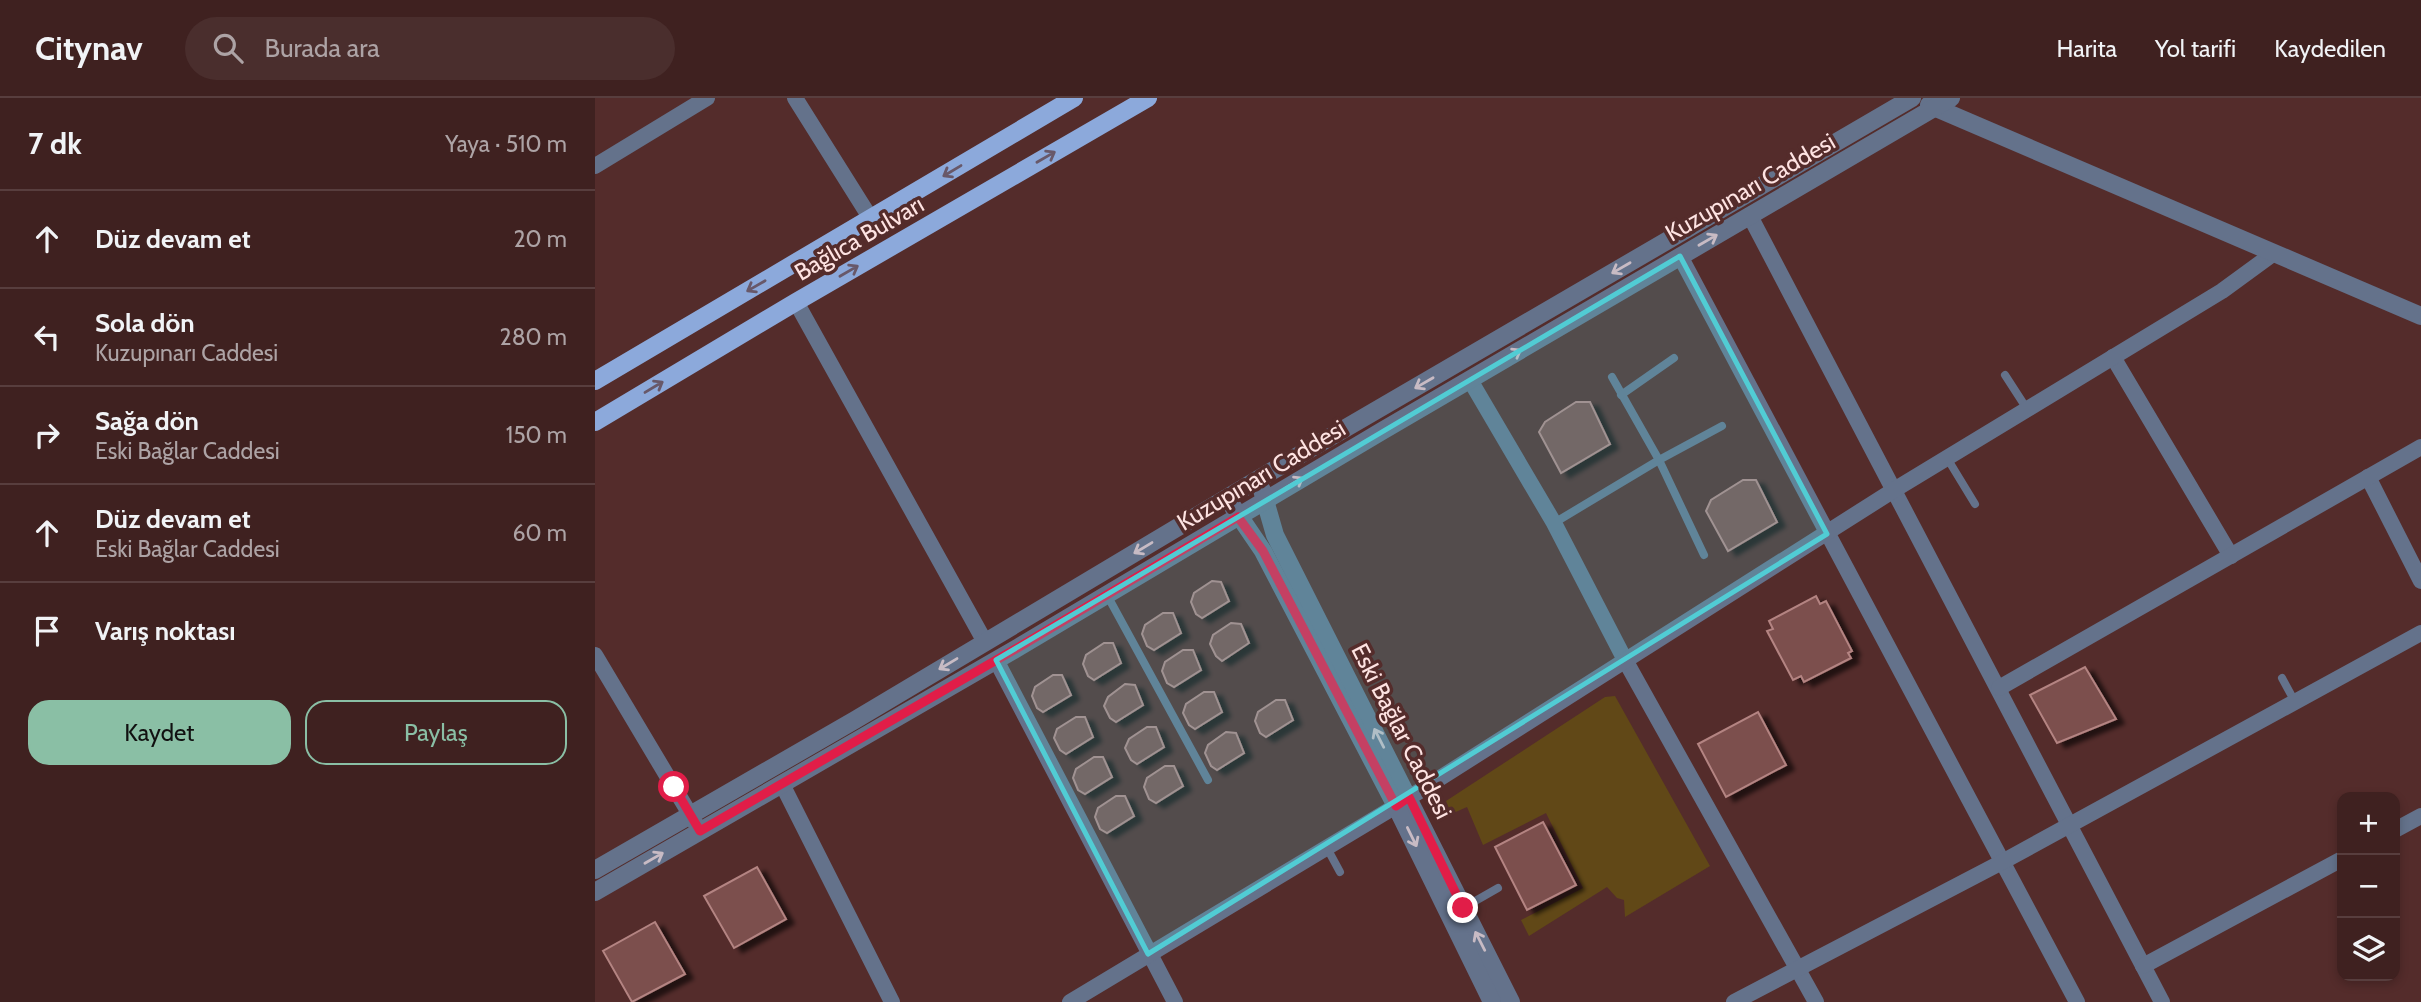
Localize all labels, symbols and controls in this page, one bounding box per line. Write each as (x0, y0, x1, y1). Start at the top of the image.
search box (185, 17, 675, 80)
text: Citynav (35, 28, 143, 68)
icon: search (209, 29, 247, 67)
text: Burada ara (265, 32, 380, 64)
text: Harita (2057, 34, 2117, 63)
text: Yol tarifi (2155, 34, 2236, 63)
text: Kaydedilen (2274, 34, 2386, 63)
text: 7 dk (28, 125, 82, 162)
street label: Kuzupınarı Caddesi (1660, 127, 1840, 247)
text: Yaya · 510 m (445, 130, 567, 158)
one-way arrow (1036, 150, 1056, 164)
one-way arrow (943, 164, 963, 178)
street label: Bağlıca Bulvarı (789, 189, 929, 287)
icon: ahead (28, 220, 66, 258)
text: Düz devam et (95, 223, 251, 255)
text: 20 m (514, 225, 567, 253)
one-way arrow (1697, 233, 1717, 247)
one-way arrow (1611, 262, 1631, 276)
one-way arrow (839, 264, 859, 278)
one-way arrow (747, 280, 767, 294)
text: Sola dön (95, 307, 195, 339)
icon: left (28, 318, 66, 356)
text: 280 m (500, 323, 567, 351)
text: Kuzupınarı Caddesi (95, 339, 278, 367)
one-way arrow (1501, 348, 1521, 362)
one-way arrow (1414, 376, 1434, 390)
one-way arrow (643, 380, 663, 394)
text: Sağa dön (95, 405, 199, 437)
street label: Kuzupınarı Caddesi (1172, 413, 1350, 537)
icon: right (28, 416, 66, 454)
text: 150 m (506, 421, 567, 449)
text: Eski Bağlar Caddesi (95, 437, 280, 465)
one-way arrow (1284, 476, 1304, 490)
text: Düz devam et (95, 503, 251, 535)
icon: ahead (28, 514, 66, 552)
text: 60 m (513, 519, 567, 547)
text: Eski Bağlar Caddesi (95, 535, 280, 563)
one-way arrow (1134, 541, 1154, 555)
icon: arrive (28, 612, 66, 650)
text: Varış noktası (95, 615, 236, 647)
street label: Eski Bağlar Caddesi (1345, 639, 1459, 823)
one-way arrow (938, 657, 958, 671)
button: Kaydet (28, 700, 291, 765)
button: Paylaş (305, 700, 567, 765)
one-way arrow (1371, 728, 1385, 749)
route start (658, 771, 689, 802)
map controls (2337, 792, 2400, 981)
button: + (2337, 792, 2400, 855)
one-way arrow (1405, 826, 1419, 847)
one-way arrow (643, 851, 664, 864)
button: − (2337, 855, 2400, 918)
route end (1447, 892, 1478, 923)
button: layers (2337, 918, 2400, 981)
one-way arrow (1473, 931, 1487, 952)

